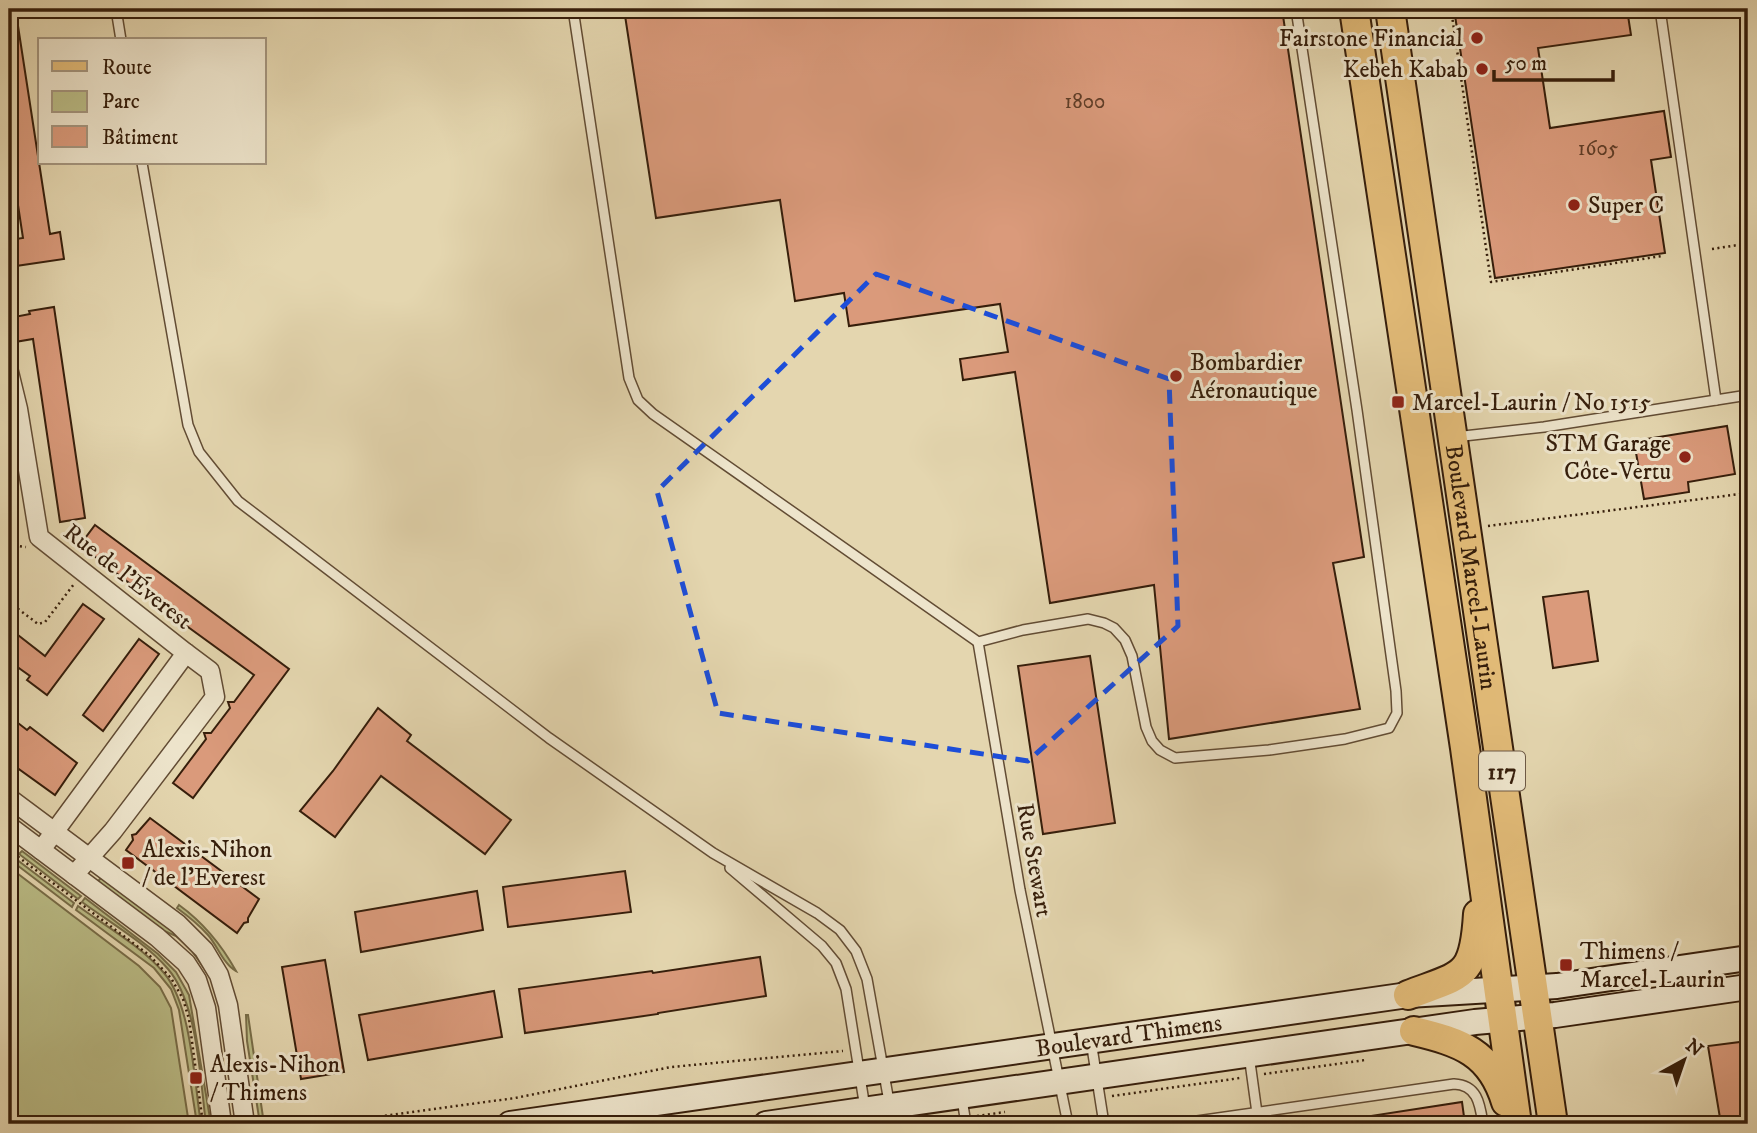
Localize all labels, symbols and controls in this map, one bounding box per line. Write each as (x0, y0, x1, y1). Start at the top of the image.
place label: Fairstone Financial (1279, 24, 1464, 54)
marker: Fairstone Financial (1469, 30, 1485, 46)
legend (38, 38, 266, 164)
scale bar (1494, 38, 1614, 82)
text: 50 m (1505, 51, 1547, 77)
text: Route (102, 55, 152, 81)
place label: Kebeh Kabab (1343, 55, 1468, 85)
marker: Kebeh Kabab (1474, 61, 1490, 77)
text: Parc (102, 89, 140, 115)
house number: 1800 (1065, 89, 1105, 115)
text: Bâtiment (102, 125, 179, 151)
house number: 1605 (1578, 136, 1618, 162)
place label: Super C (1588, 191, 1664, 221)
marker: Super C (1566, 197, 1582, 213)
place label: Bombardier Aéronautique (1190, 348, 1317, 406)
marker: Bombardier Aéronautique (1168, 368, 1184, 384)
place label: Marcel-Laurin / No 1515 (1412, 388, 1651, 418)
marker: Marcel-Laurin / No 1515 (1390, 394, 1406, 410)
place label: STM Garage Côte-Vertu (1545, 429, 1671, 487)
street label: Boulevard Marcel-Laurin (1438, 443, 1503, 692)
marker: STM Garage Côte-Vertu (1677, 449, 1693, 465)
street label: Rue de l'Éverest (57, 517, 198, 636)
road number: 117 (1479, 751, 1525, 790)
street label: Rue Stewart (1009, 801, 1059, 920)
place label: Alexis-Nihon / de l'Everest (142, 835, 273, 893)
marker: Alexis-Nihon / de l'Everest (120, 855, 136, 871)
place label: Thimens / Marcel-Laurin (1580, 937, 1725, 995)
marker: Thimens / Marcel-Laurin (1558, 957, 1574, 973)
street label: Boulevard Thimens (1034, 1008, 1224, 1064)
north arrow (1648, 1024, 1718, 1094)
text: N (1681, 1034, 1708, 1062)
place label: Alexis-Nihon / Thimens (210, 1050, 341, 1108)
marker: Alexis-Nihon / Thimens (188, 1070, 204, 1086)

